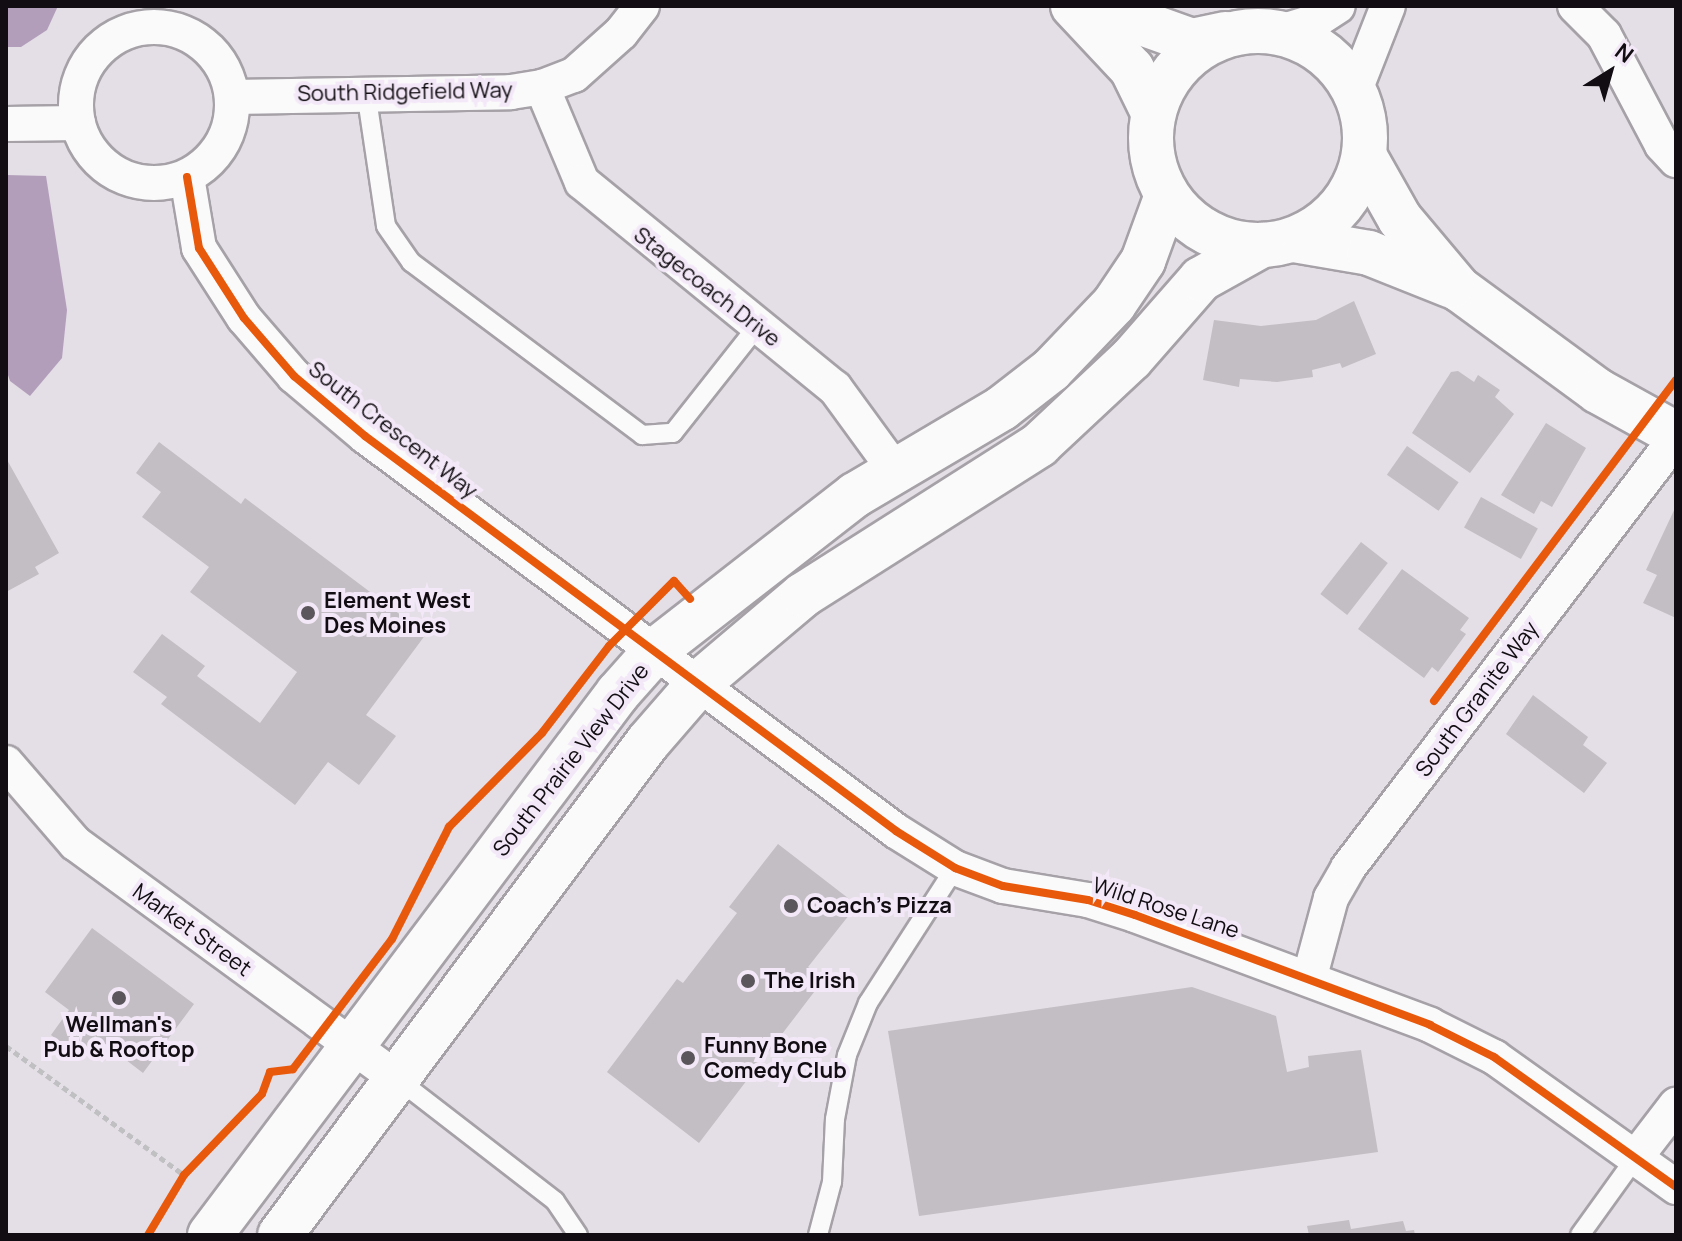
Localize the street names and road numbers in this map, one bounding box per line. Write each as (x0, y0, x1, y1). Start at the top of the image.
street label: South Ridgefield Way (297, 77, 513, 107)
street label: Stagecoach Drive (628, 222, 786, 352)
street label: South Crescent Way (303, 356, 483, 504)
street label: South Granite Way (1410, 616, 1544, 782)
street label: South Prairie View Drive (487, 658, 655, 862)
street label: Wild Rose Lane (1089, 872, 1243, 944)
street label: Market Street (128, 878, 256, 982)

